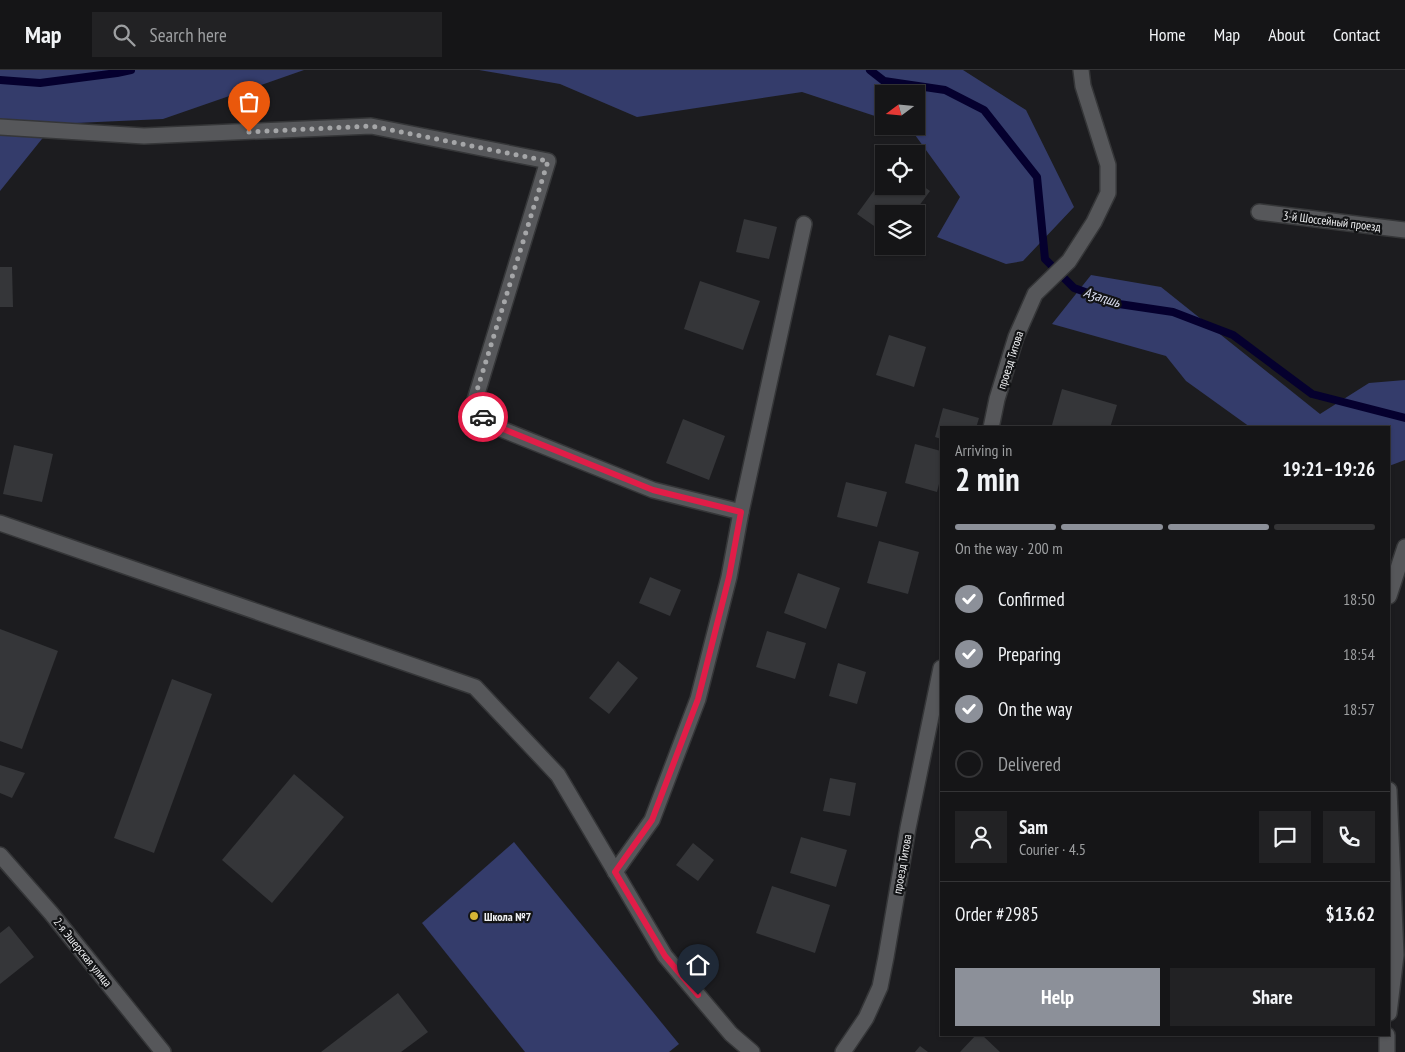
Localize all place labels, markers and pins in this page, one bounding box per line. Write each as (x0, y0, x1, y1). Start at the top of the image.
pin (228, 81, 270, 132)
place label: Школа №7 (484, 909, 531, 924)
marker: Школа №7 (468, 910, 480, 922)
pin (677, 944, 719, 995)

